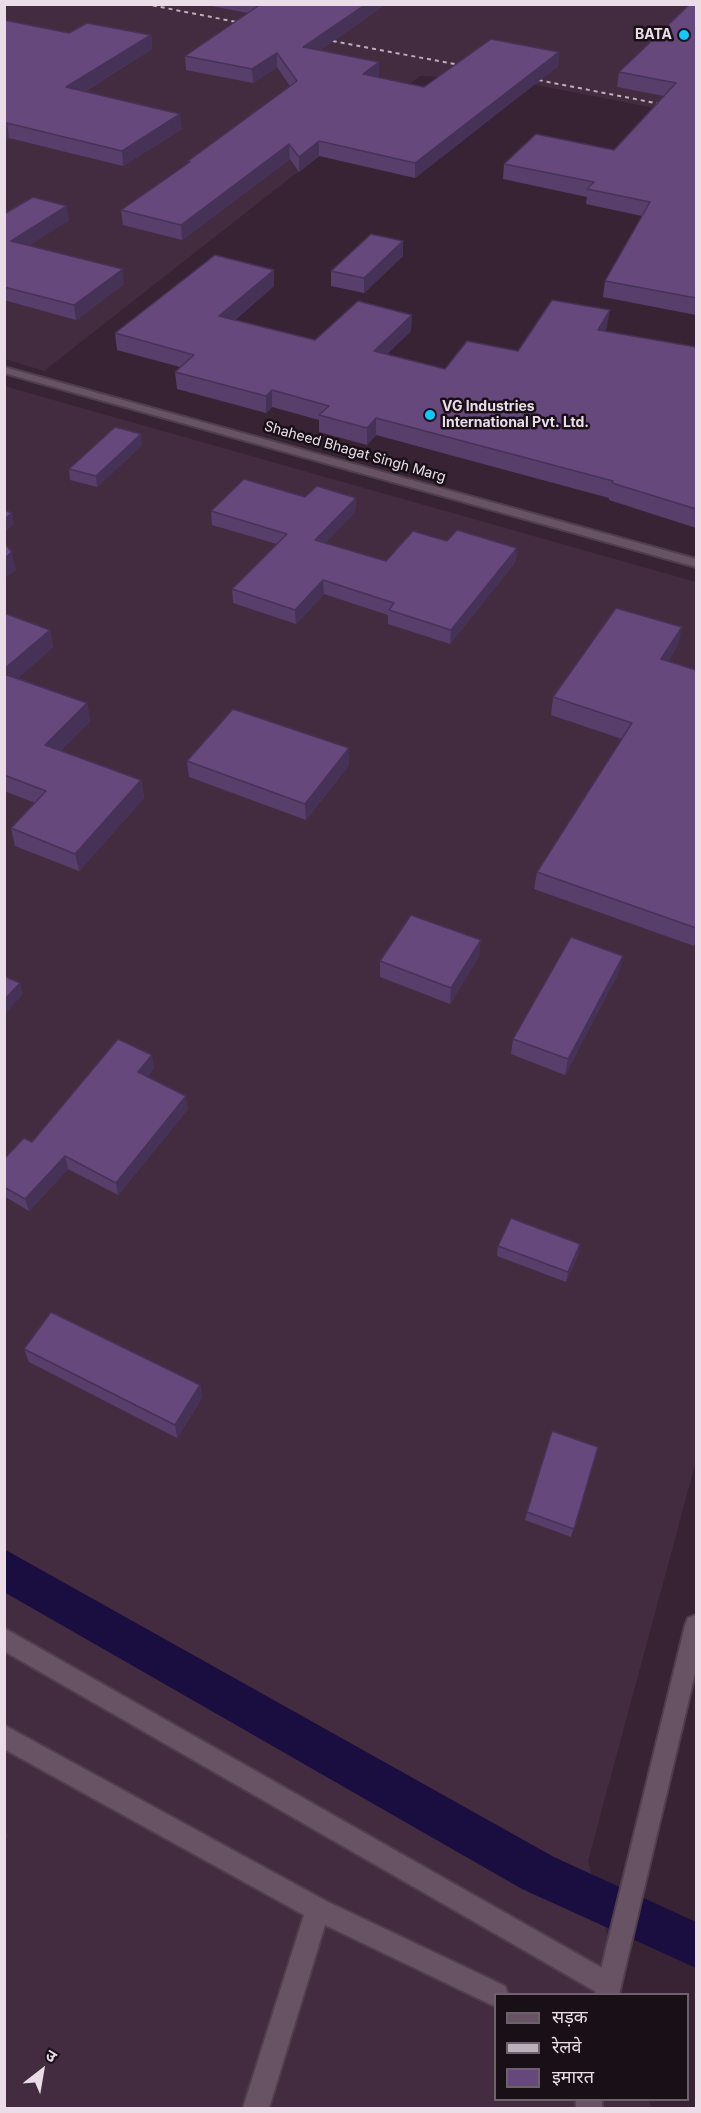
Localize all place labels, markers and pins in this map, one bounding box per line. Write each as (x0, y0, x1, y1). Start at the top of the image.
place label: BATA (635, 27, 672, 43)
marker: BATA (677, 28, 691, 42)
place label: VG Industries International Pvt. Ltd. (442, 399, 589, 431)
marker: VG Industries International Pvt. Ltd. (423, 408, 437, 422)

